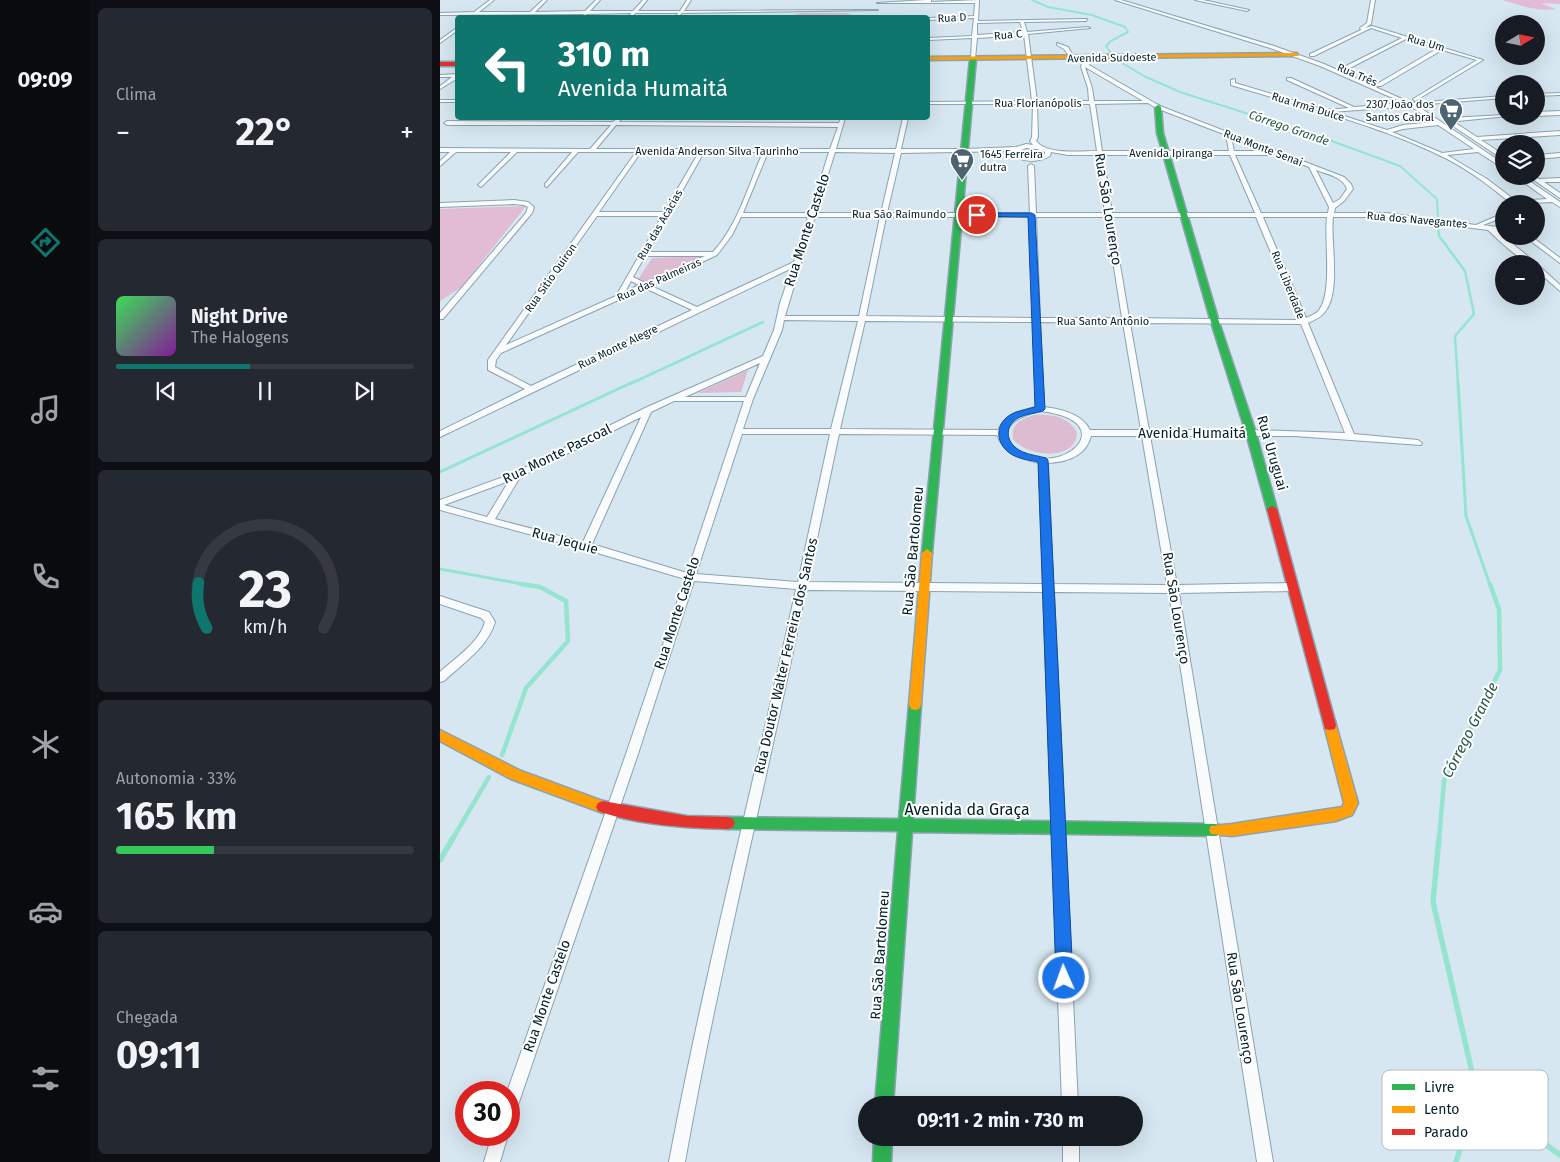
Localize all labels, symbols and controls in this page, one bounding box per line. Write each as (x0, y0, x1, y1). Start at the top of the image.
street label: Rua D (937, 11, 967, 25)
north arrow (1495, 15, 1545, 65)
map controls (1495, 15, 1545, 305)
street label: Rua C (993, 27, 1023, 43)
street label: Rua Um (1406, 31, 1446, 55)
text: 310 m (558, 33, 650, 75)
icon: left (475, 35, 540, 100)
street label: Avenida Sudoeste (1067, 51, 1157, 65)
street label: Rua Três (1335, 61, 1379, 89)
text: 09:09 (17, 66, 73, 93)
text: Avenida Humaitá (558, 75, 728, 102)
button: sound (1495, 75, 1545, 125)
text: Clima (116, 85, 156, 104)
street label: Rua Irmã Dulce (1270, 90, 1346, 124)
street label: Rua Florianópolis (994, 97, 1082, 110)
supermarket icon: 2307 João dos Santos Cabral (1438, 97, 1464, 131)
place label: 2307 João dos Santos Cabral (1366, 98, 1434, 124)
water label: Córrego Grande (1247, 108, 1331, 148)
text: 22° (235, 109, 295, 155)
text: − (116, 116, 130, 149)
text: + (400, 116, 414, 149)
street label: Rua Monte Senai (1222, 127, 1304, 169)
button: layers (1495, 135, 1545, 185)
street label: Avenida Anderson Silva Taurinho (635, 145, 799, 158)
supermarket icon: 1645 Ferreira dutra (949, 147, 975, 181)
street label: Avenida Ipiranga (1129, 147, 1213, 160)
place label: 1645 Ferreira dutra (980, 148, 1043, 174)
street label: Rua São Lourenço (1091, 152, 1125, 266)
street label: Rua Monte Castelo (781, 171, 833, 289)
street label: Rua das Acácias (635, 187, 685, 263)
pin (956, 194, 998, 236)
button: + (1495, 195, 1545, 245)
icon: arrive (963, 201, 991, 229)
street label: Rua São Raimundo (852, 208, 946, 221)
street label: Rua dos Navegantes (1366, 209, 1468, 231)
icon: directions (28, 225, 63, 260)
street label: Rua Sítio Quiron (522, 241, 580, 315)
street label: Rua Liberdade (1268, 249, 1308, 321)
button: − (1495, 255, 1545, 305)
street label: Rua das Palmeiras (615, 256, 703, 304)
text: Night Drive (191, 305, 288, 328)
street label: Rua Santo Antônio (1057, 315, 1149, 328)
street label: Rua Monte Alegre (576, 322, 660, 372)
text: The Halogens (191, 328, 289, 347)
icon: previous (152, 377, 180, 405)
icon: pause (251, 377, 279, 405)
icon: next (350, 377, 378, 405)
icon: music (28, 392, 63, 427)
street label: Rua Uruguai (1253, 413, 1291, 493)
street label: Rua Monte Pascoal (500, 420, 614, 488)
street label: Avenida Humaitá (1138, 425, 1246, 442)
street label: Rua São Bartolomeu (899, 486, 927, 616)
street label: Rua Jequie (530, 524, 600, 558)
street label: Rua Doutor Walter Ferreira dos Santos (751, 536, 822, 776)
street label: Rua São Lourenço (1159, 551, 1193, 665)
street label: Rua Monte Castelo (651, 554, 703, 672)
text: 23 (238, 558, 292, 621)
icon: phone (28, 559, 63, 594)
text: km/h (243, 616, 287, 638)
water label: Córrego Grande (1438, 679, 1502, 781)
icon: climate (28, 727, 63, 762)
text: Autonomia · 33% (116, 769, 237, 788)
text: 165 km (116, 793, 237, 839)
street label: Avenida da Graça (904, 800, 1030, 820)
street label: Rua São Bartolomeu (867, 890, 893, 1020)
icon: car (28, 894, 63, 929)
street label: Rua Monte Castelo (520, 938, 574, 1054)
position arrow (1037, 951, 1089, 1003)
street label: Rua São Lourenço (1223, 951, 1257, 1065)
text: Chegada (116, 1008, 178, 1027)
text: 09:11 (116, 1032, 202, 1078)
icon: filters (28, 1061, 63, 1096)
legend (1382, 1070, 1548, 1150)
text: Livre (1424, 1079, 1454, 1096)
speed limit sign: 30 (455, 1081, 520, 1146)
text: Lento (1424, 1101, 1459, 1118)
text: 09:11 · 2 min · 730 m (917, 1109, 1084, 1132)
text: Parado (1424, 1124, 1468, 1141)

